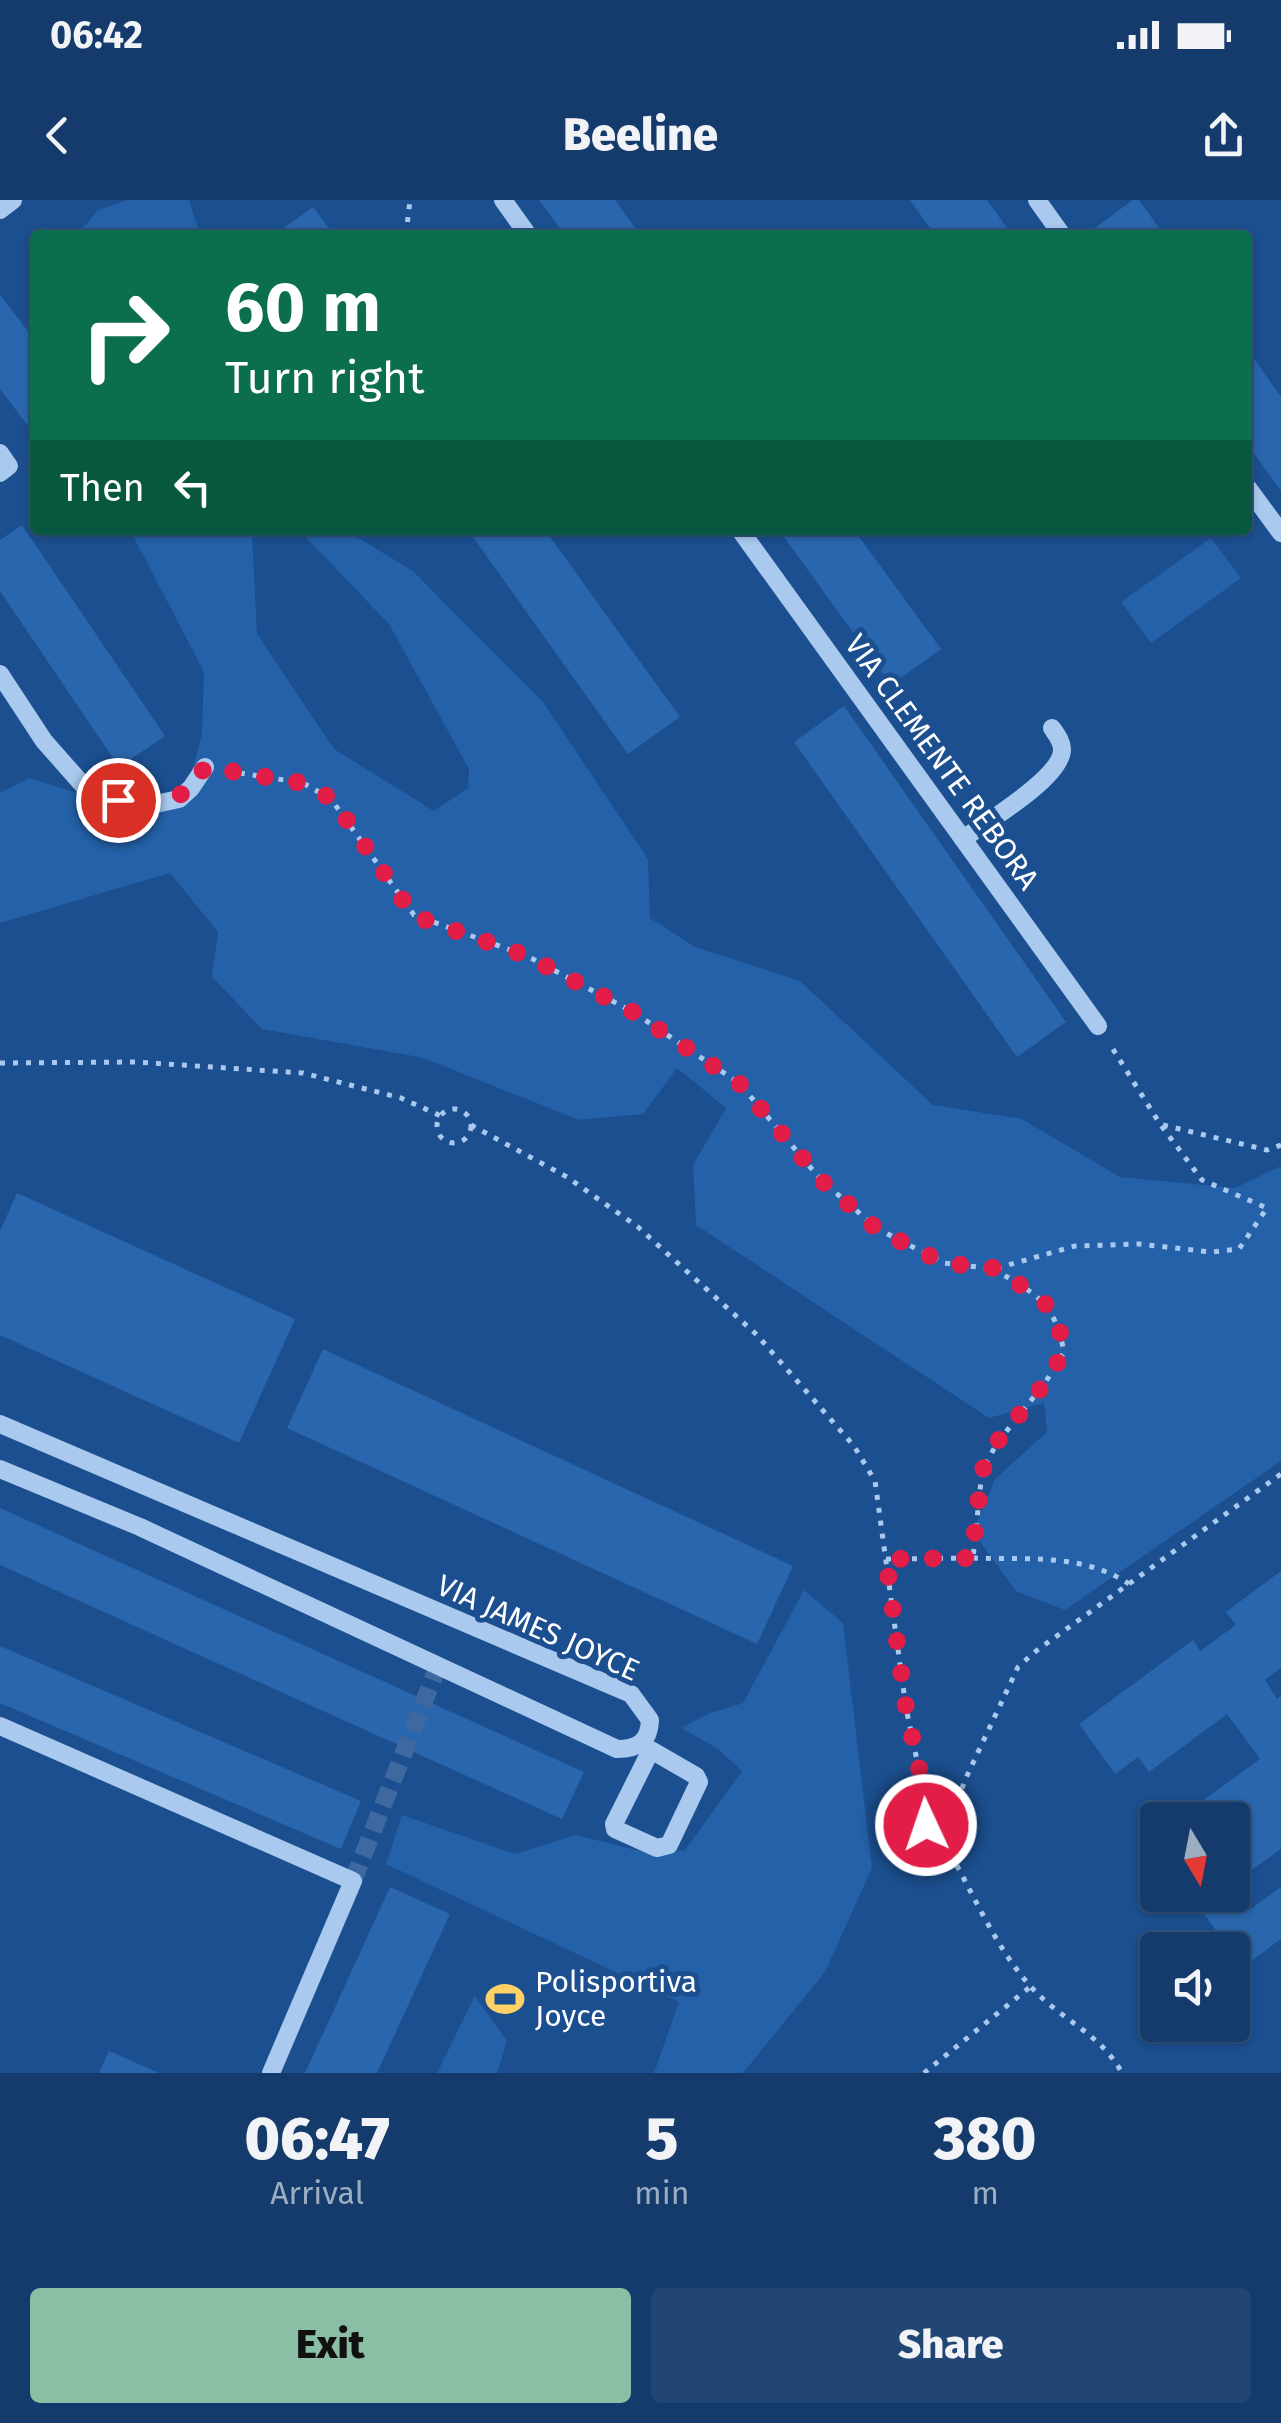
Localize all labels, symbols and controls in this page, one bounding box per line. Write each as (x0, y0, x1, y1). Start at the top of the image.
text: 06:42 (50, 12, 143, 58)
icon: back (30, 108, 85, 163)
text: Beeline (563, 108, 718, 162)
icon: share (1196, 108, 1251, 163)
text: 60 m (225, 266, 381, 350)
icon: right (60, 270, 190, 400)
text: Turn right (225, 351, 424, 405)
icon: left (165, 460, 220, 515)
text: Then (60, 465, 145, 511)
street label: VIA CLEMENTE REBORA (837, 627, 1047, 897)
pin (76, 758, 161, 843)
icon: arrive (91, 773, 146, 828)
street label: VIA JAMES JOYCE (431, 1567, 645, 1689)
position arrow (874, 1773, 978, 1877)
north arrow (1140, 1802, 1250, 1912)
map controls (1140, 1802, 1250, 2042)
button: sound (1140, 1932, 1250, 2042)
place label: Polisportiva Joyce (535, 1964, 697, 2034)
sports icon: Polisportiva Joyce (484, 1978, 526, 2020)
text: 06:47 (244, 2103, 390, 2175)
text: 5 (645, 2103, 678, 2175)
text: 380 (934, 2103, 1037, 2175)
text: Arrival (270, 2174, 364, 2212)
text: min (634, 2174, 689, 2212)
text: m (971, 2174, 999, 2212)
button: Exit (30, 2288, 631, 2403)
button: Share (651, 2288, 1251, 2403)

